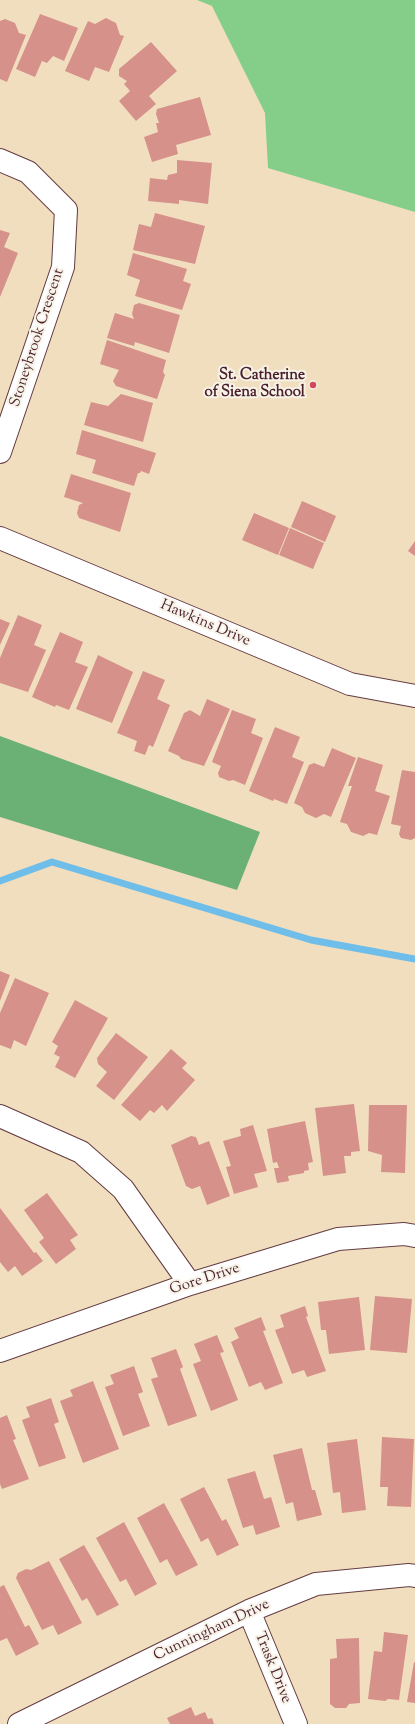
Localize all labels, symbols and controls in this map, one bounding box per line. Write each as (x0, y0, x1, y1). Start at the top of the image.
street label: Stoneybrook Crescent (7, 266, 69, 410)
place label: St. Catherine of Siena School (205, 367, 305, 402)
marker: St. Catherine of Siena School (308, 380, 318, 390)
street label: Hawkins Drive (157, 597, 253, 651)
street label: Gore Drive (168, 1260, 242, 1300)
street label: Cunningham Drive (151, 1596, 273, 1666)
street label: Trask Drive (250, 1630, 294, 1706)

